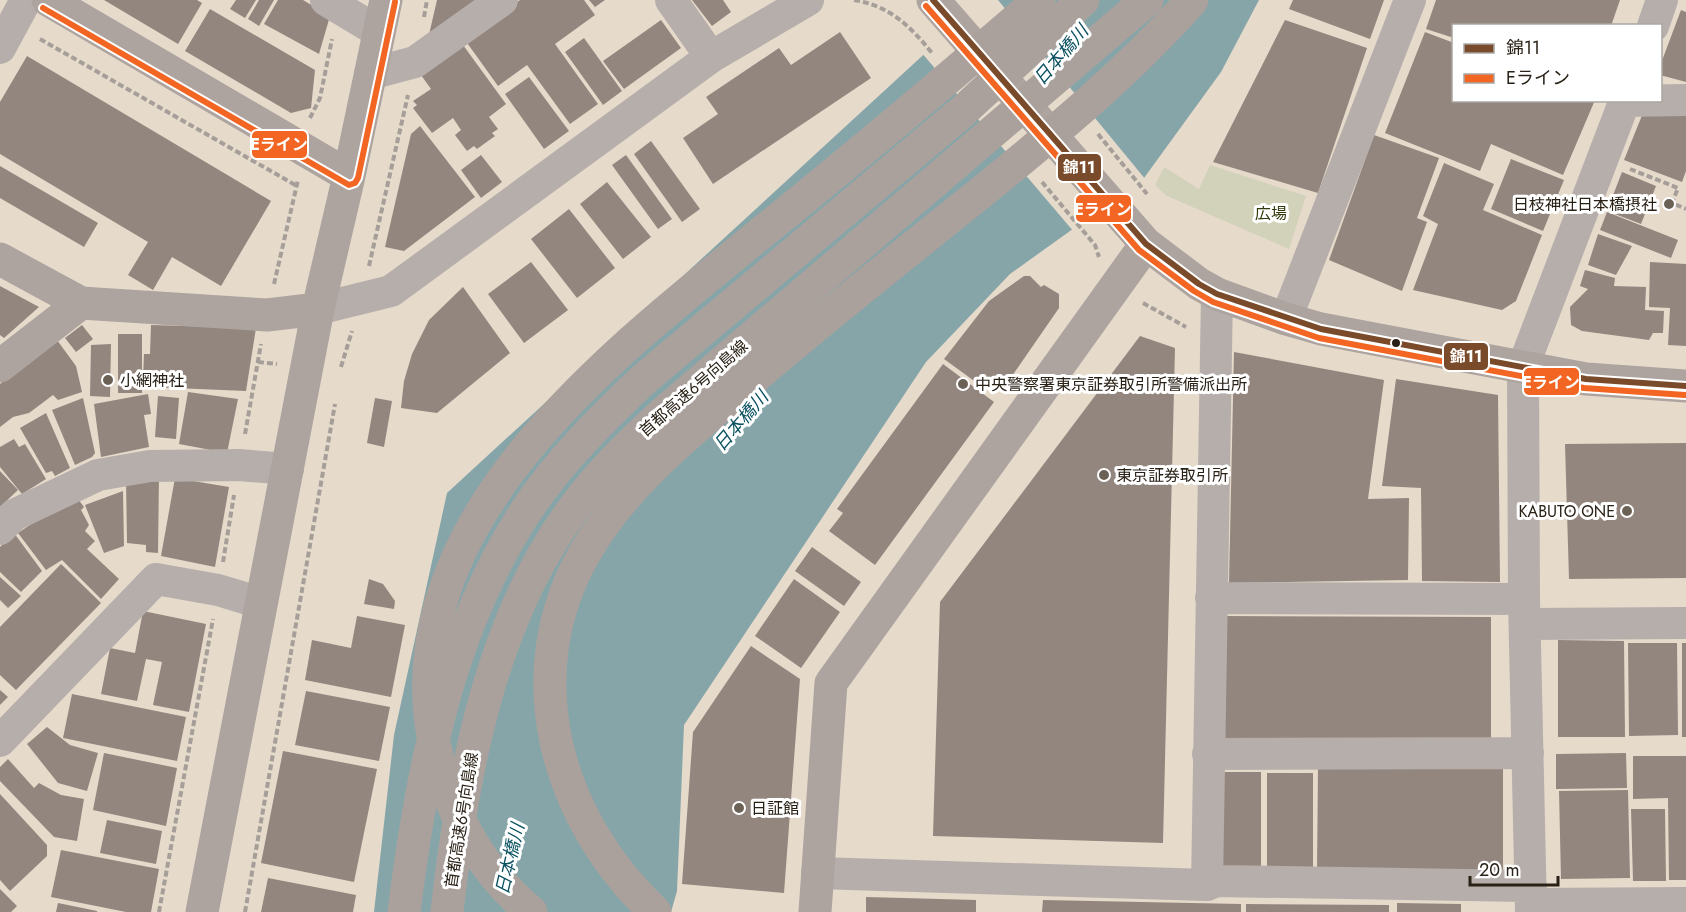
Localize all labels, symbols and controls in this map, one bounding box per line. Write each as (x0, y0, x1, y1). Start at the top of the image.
water label: 日本橋川 (1028, 18, 1096, 91)
legend (1452, 24, 1662, 102)
text: 錦11 (1506, 35, 1540, 61)
text: Eライン (1506, 65, 1570, 91)
line badge: Eライン (251, 130, 308, 159)
text: Eライン (250, 133, 308, 156)
line badge: 錦11 (1057, 153, 1102, 182)
text: 錦11 (1063, 156, 1095, 179)
place label: 日枝神社日本橋摂社 (1513, 193, 1657, 216)
line badge: Eライン (1075, 194, 1132, 223)
marker: 日枝神社日本橋摂社 (1662, 197, 1676, 211)
text: Eライン (1074, 198, 1132, 221)
park label: 広場 (1255, 202, 1287, 225)
street label: 首都高速6号向島線 (634, 335, 753, 442)
unlabelled marker (1390, 337, 1402, 349)
line badge: 錦11 (1443, 342, 1489, 371)
text: 錦11 (1450, 345, 1482, 368)
line badge: Eライン (1523, 367, 1580, 396)
place label: 小網神社 (120, 369, 184, 392)
text: Eライン (1522, 371, 1580, 394)
marker: 小網神社 (101, 373, 115, 387)
place label: 中央警察署東京証券取引所警備派出所 (975, 373, 1247, 396)
marker: 中央警察署東京証券取引所警備派出所 (956, 377, 970, 391)
water label: 日本橋川 (708, 384, 776, 457)
place label: 東京証券取引所 (1116, 464, 1228, 487)
marker: 東京証券取引所 (1097, 468, 1111, 482)
place label: KABUTO ONE (1519, 500, 1615, 523)
marker: KABUTO ONE (1620, 504, 1634, 518)
street label: 首都高速6号向島線 (439, 751, 484, 890)
place label: 日証館 (751, 797, 799, 820)
marker: 日証館 (732, 801, 746, 815)
water label: 日本橋川 (489, 819, 531, 897)
scale bar (1470, 849, 1558, 887)
text: 20 m (1479, 857, 1519, 883)

